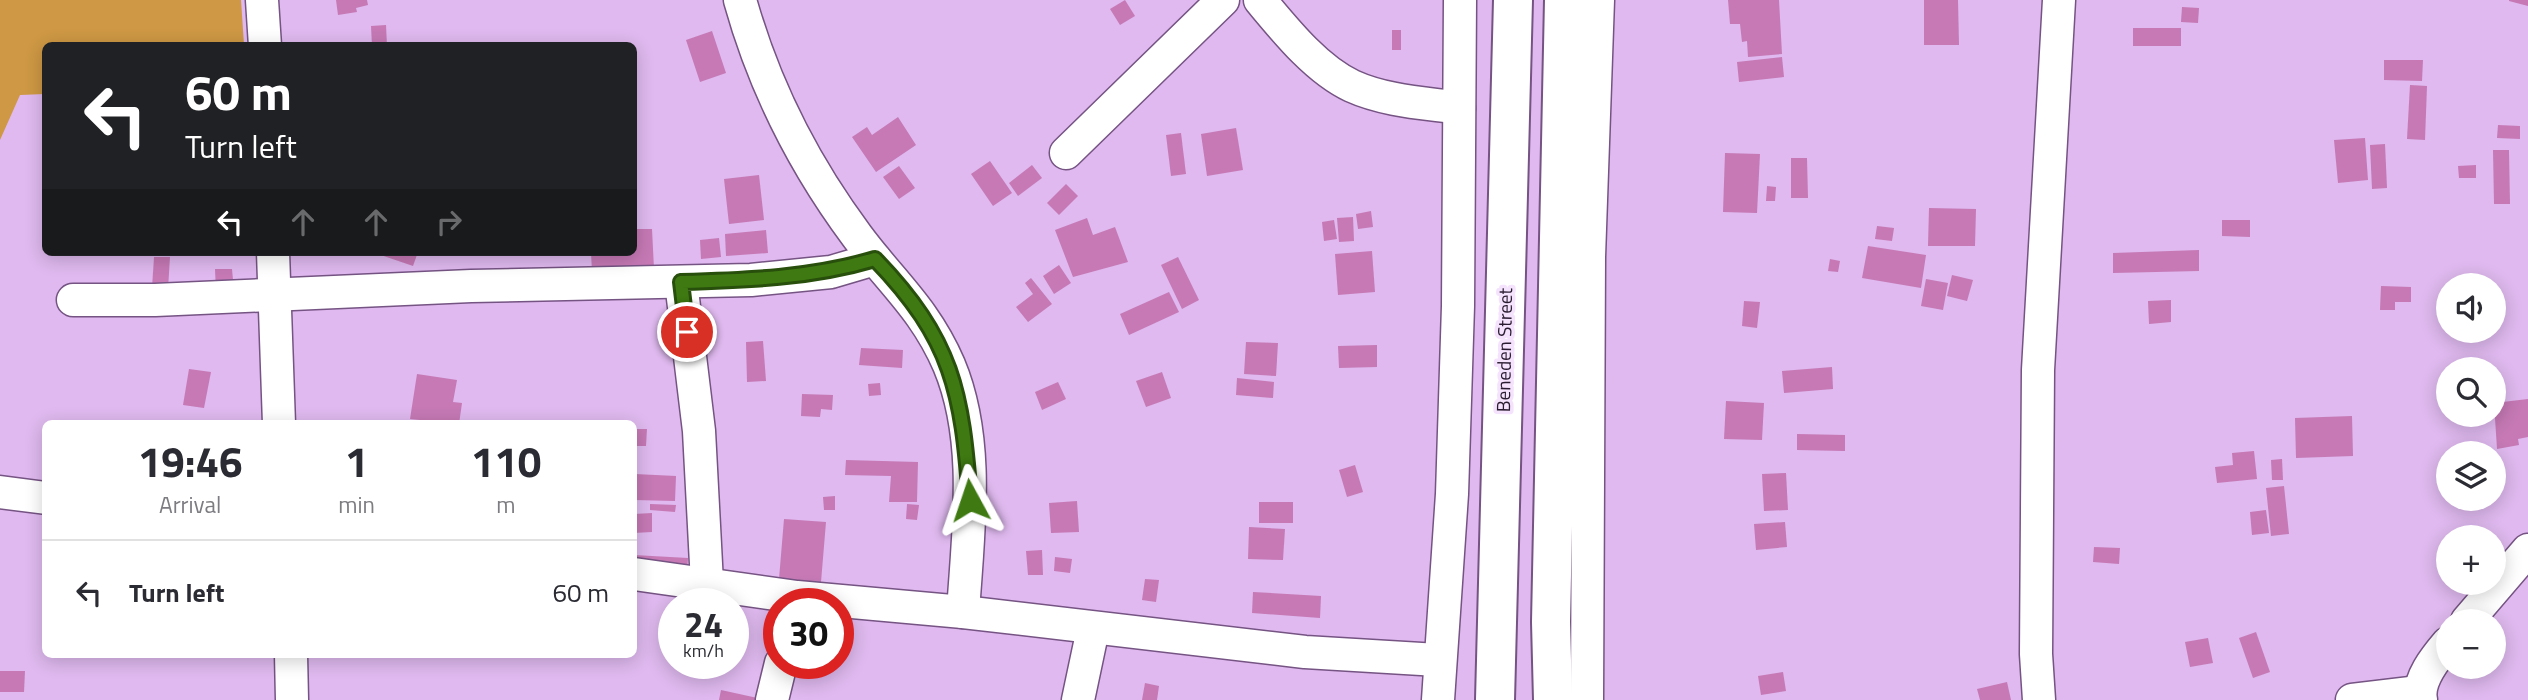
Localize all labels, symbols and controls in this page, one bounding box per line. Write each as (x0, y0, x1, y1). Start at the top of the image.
text: 60 m (185, 54, 292, 129)
icon: left (70, 70, 161, 161)
text: Turn left (185, 122, 297, 170)
icon: left (211, 203, 249, 241)
icon: ahead (284, 203, 322, 241)
icon: ahead (357, 203, 395, 241)
icon: right (430, 203, 468, 241)
map controls (2436, 273, 2506, 679)
button: sound (2436, 273, 2506, 343)
street label: Beneden Street (1488, 287, 1519, 412)
pin (657, 302, 717, 362)
icon: arrive (668, 313, 706, 351)
button: search (2436, 357, 2506, 427)
text: 19:46 (138, 429, 243, 493)
text: 1 (345, 429, 368, 493)
text: 110 (471, 429, 541, 493)
button: layers (2436, 441, 2506, 511)
position arrow (933, 463, 1007, 537)
text: Arrival (159, 487, 221, 522)
text: min (338, 487, 375, 522)
text: m (496, 487, 516, 522)
button: + (2436, 525, 2506, 595)
text: Turn left (129, 573, 224, 612)
text: 60 m (552, 573, 609, 612)
icon: left (70, 574, 108, 612)
speed limit sign: 30 (763, 588, 854, 679)
text: 24 (684, 597, 723, 651)
button: − (2436, 609, 2506, 679)
text: km/h (683, 637, 724, 664)

